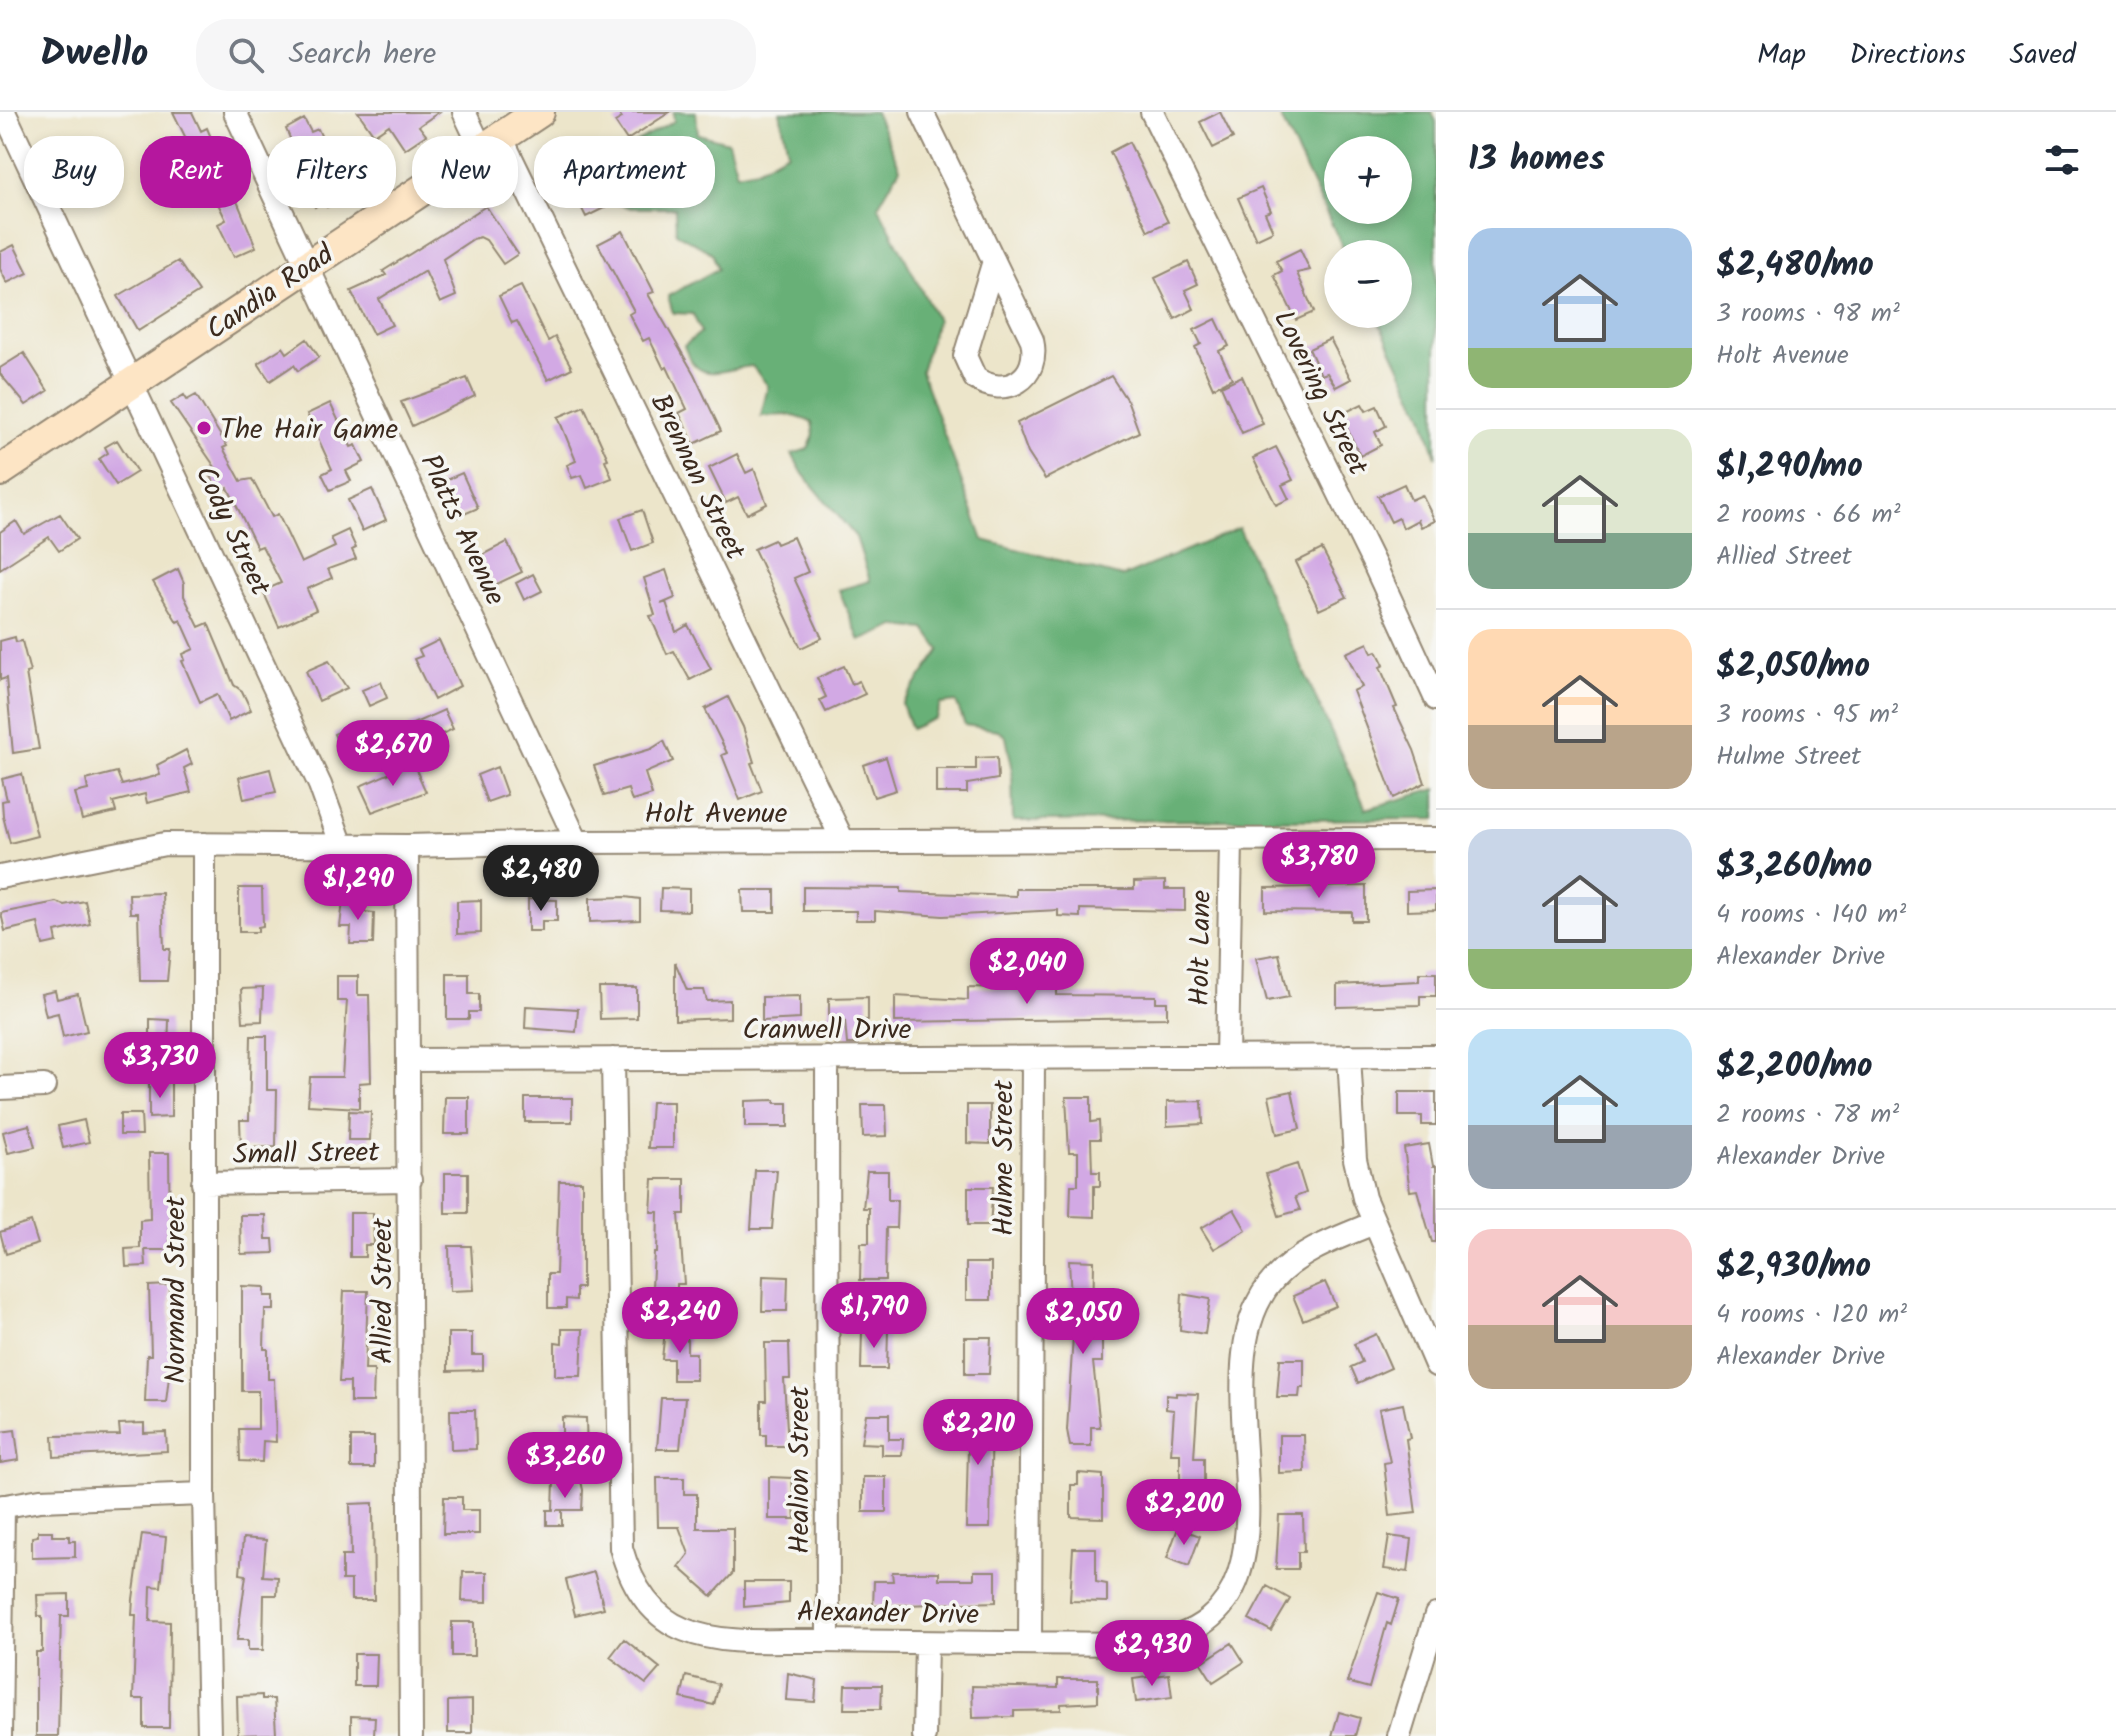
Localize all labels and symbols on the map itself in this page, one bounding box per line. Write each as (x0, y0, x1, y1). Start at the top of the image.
street label: Candia Road (197, 233, 344, 353)
street label: Lovering Street (1260, 303, 1380, 484)
street label: Brennan Street (637, 386, 757, 569)
place label: The Hair Game (220, 408, 398, 453)
marker: The Hair Game (195, 419, 213, 437)
street label: Platts Avenue (407, 447, 517, 614)
street label: Cody Street (182, 459, 282, 605)
pin: $2,670 (328, 720, 458, 788)
street label: Holt Avenue (645, 792, 788, 837)
pin: $3,780 (1254, 832, 1384, 900)
pin: $2,480 (476, 845, 606, 913)
pin: $1,290 (293, 854, 423, 922)
street label: Holt Lane (1178, 889, 1225, 1007)
pin: $2,040 (962, 938, 1092, 1006)
street label: Cranwell Drive (743, 1008, 912, 1053)
pin: $3,730 (95, 1032, 225, 1100)
street label: Hulme Street (982, 1079, 1027, 1236)
street label: Small Street (233, 1131, 381, 1178)
street label: Normand Street (154, 1195, 199, 1384)
street label: Allied Street (361, 1217, 406, 1364)
pin: $1,790 (809, 1282, 939, 1350)
pin: $2,240 (615, 1287, 745, 1355)
pin: $2,050 (1018, 1288, 1148, 1356)
street label: Healion Street (778, 1385, 823, 1554)
pin: $2,210 (913, 1399, 1043, 1467)
pin: $3,260 (500, 1432, 630, 1500)
pin: $2,200 (1119, 1479, 1249, 1547)
street label: Alexander Drive (797, 1590, 980, 1639)
pin: $2,930 (1087, 1620, 1217, 1688)

